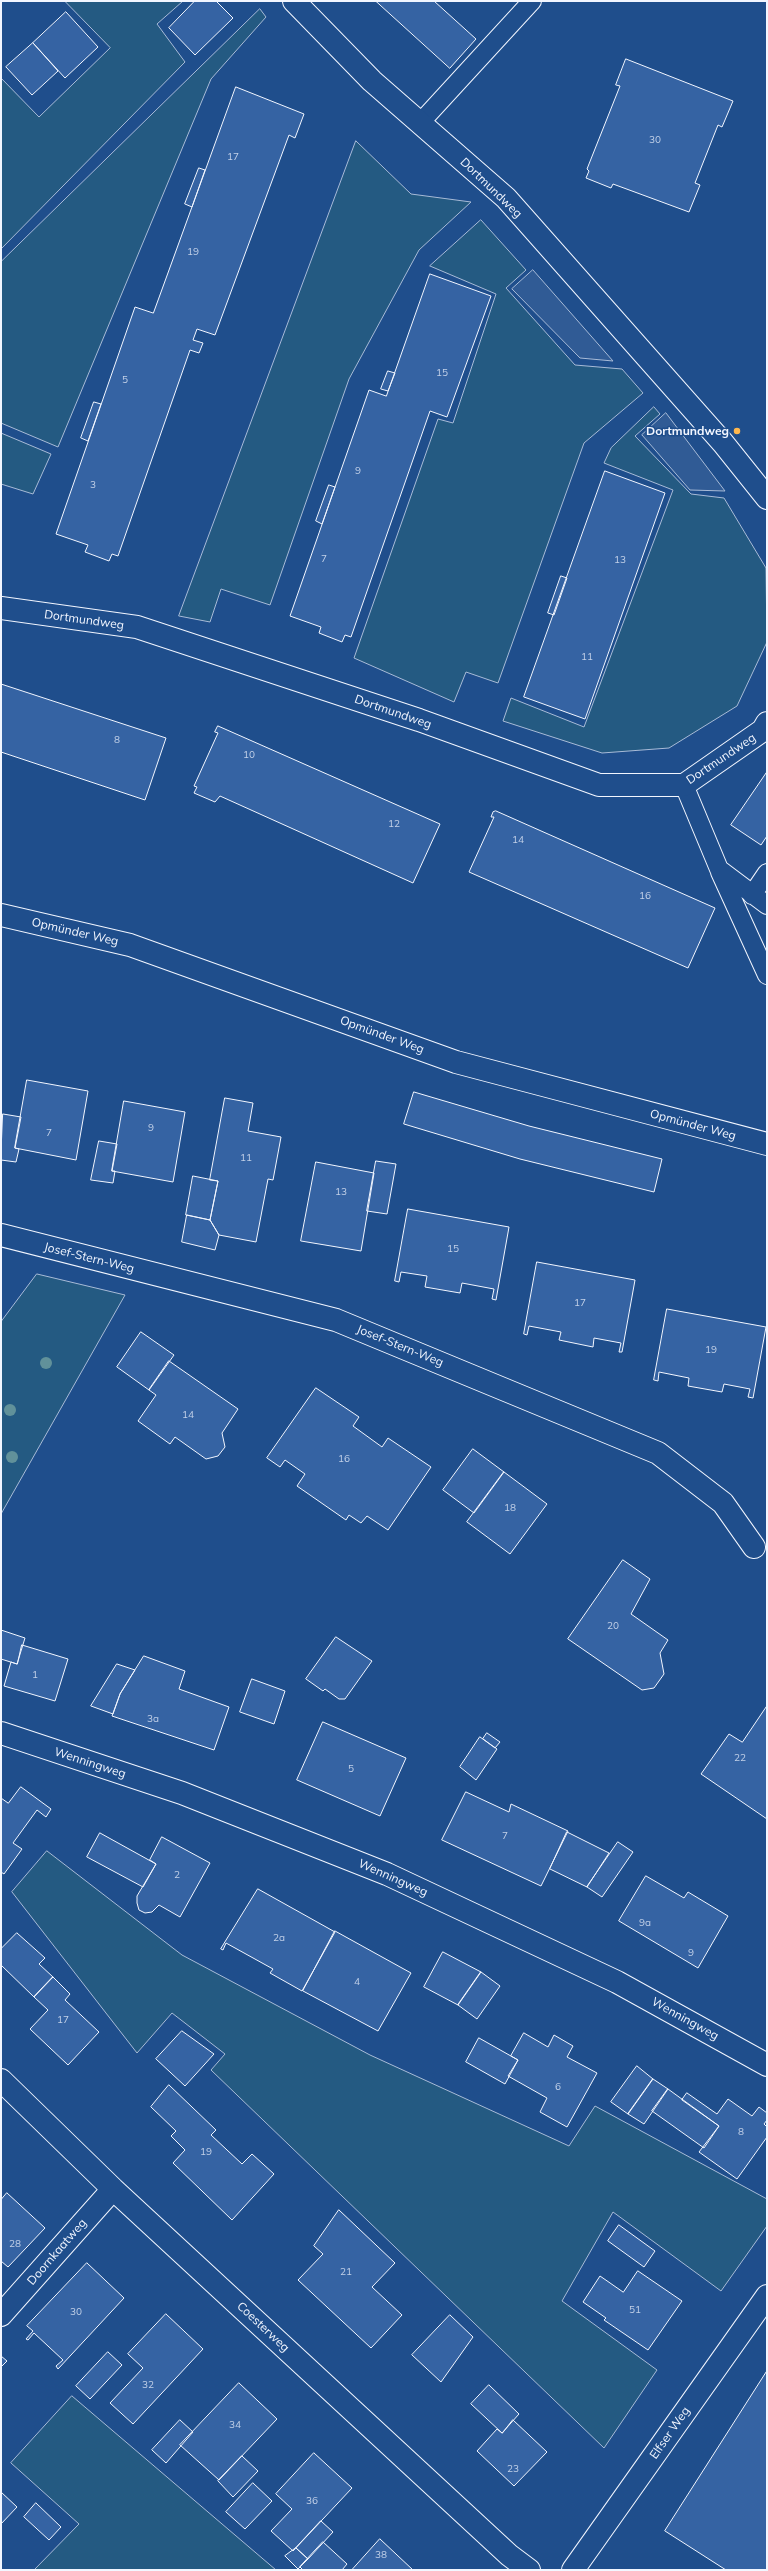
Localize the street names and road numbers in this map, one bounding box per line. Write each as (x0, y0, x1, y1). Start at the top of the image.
street label: Dortmundweg (457, 155, 525, 221)
street label: Dortmundweg (43, 607, 125, 633)
street label: Dortmundweg (353, 692, 433, 732)
street label: Dortmundweg (684, 731, 758, 787)
street label: Opmünder Weg (30, 915, 120, 949)
street label: Opmünder Weg (338, 1013, 426, 1057)
street label: Opmünder Weg (648, 1107, 738, 1143)
street label: Josef-Stern-Weg (42, 1240, 136, 1276)
street label: Josef-Stern-Weg (354, 1322, 446, 1370)
street label: Wenningweg (52, 1745, 128, 1781)
street label: Wenningweg (356, 1856, 430, 1900)
street label: Wenningweg (649, 1995, 721, 2043)
street label: Doornkaatweg (24, 2216, 90, 2288)
street label: Coesterweg (234, 2299, 292, 2355)
street label: Elfser Weg (647, 2404, 693, 2462)

